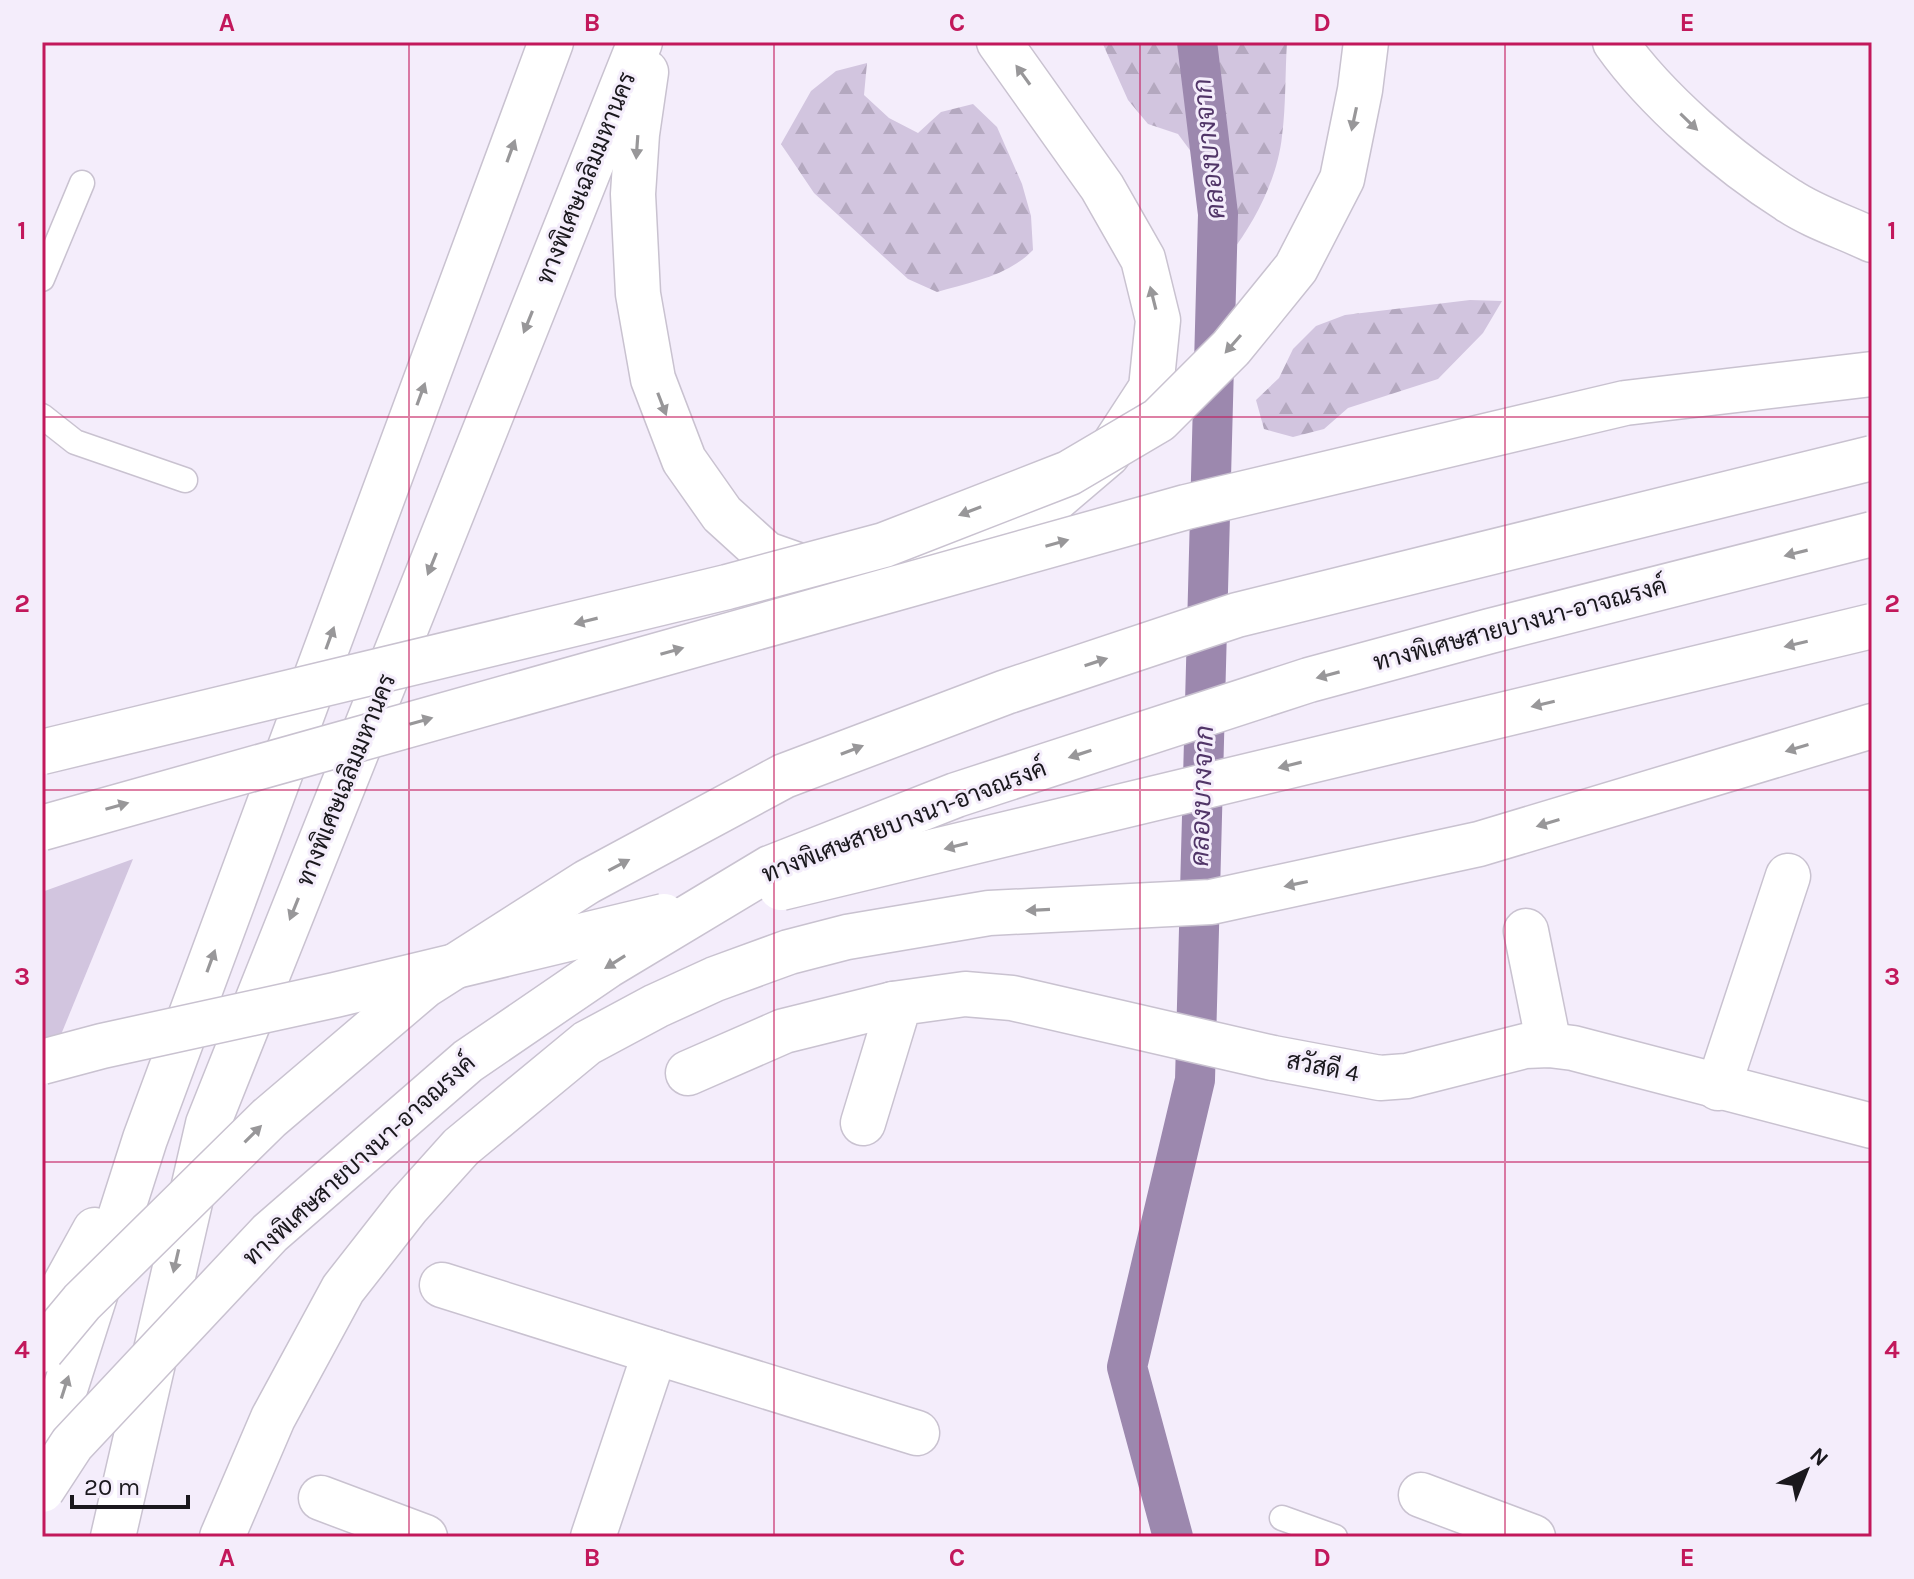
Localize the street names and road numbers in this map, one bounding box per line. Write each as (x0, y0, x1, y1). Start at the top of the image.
street label: ทางพิเศษเฉลิมมหานคร (531, 68, 641, 288)
street label: ทางพิเศษสายบางนา-อาจณรงค์ (1370, 569, 1670, 677)
street label: ทางพิเศษเฉลิมมหานคร (291, 670, 401, 890)
street label: ทางพิเศษสายบางนา-อาจณรงค์ (757, 752, 1050, 888)
street label: สวัสดี 4 (1284, 1045, 1362, 1088)
street label: ทางพิเศษสายบางนา-อาจณรงค์ (236, 1047, 481, 1272)

